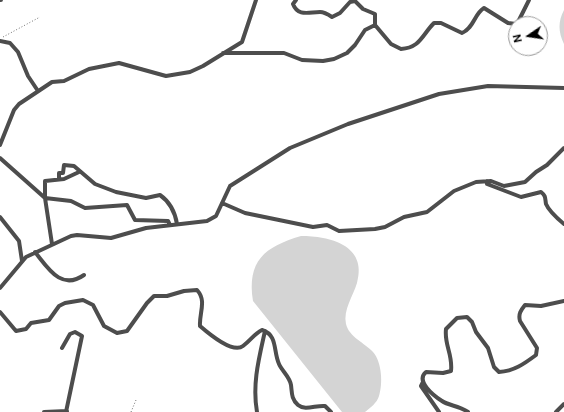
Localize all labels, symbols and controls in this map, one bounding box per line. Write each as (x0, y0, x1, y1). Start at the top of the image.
north arrow (508, 16, 548, 56)
text: N (510, 33, 525, 44)

